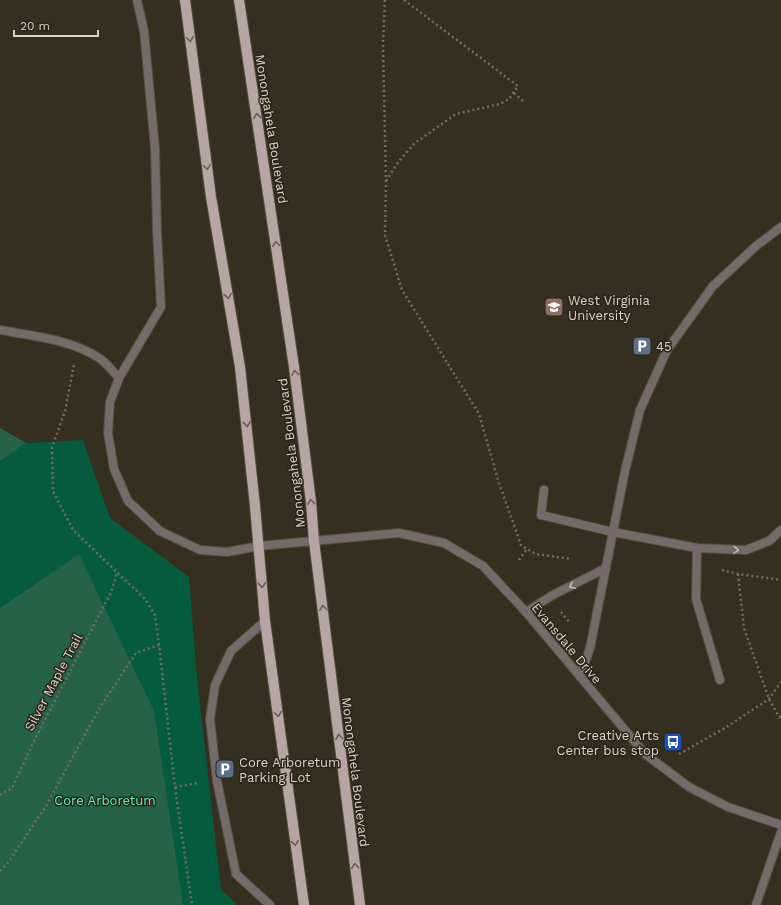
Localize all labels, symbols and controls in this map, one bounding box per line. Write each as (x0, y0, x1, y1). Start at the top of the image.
scale bar (14, 12, 98, 38)
text: 20 m (20, 19, 50, 33)
one-way arrow (185, 36, 194, 42)
street label: Monongahela Boulevard (252, 53, 291, 205)
one-way arrow (253, 112, 262, 119)
one-way arrow (202, 164, 211, 171)
one-way arrow (272, 241, 281, 247)
one-way arrow (223, 293, 232, 299)
place label: West Virginia University (568, 293, 651, 323)
school or university icon: West Virginia University (543, 296, 565, 318)
parking icon: 45 (631, 335, 653, 357)
place label: 45 (656, 339, 672, 354)
one-way arrow (291, 370, 300, 376)
street label: Monongahela Boulevard (275, 377, 308, 529)
one-way arrow (242, 421, 251, 427)
one-way arrow (307, 499, 316, 505)
one-way arrow (733, 545, 739, 554)
one-way arrow (568, 581, 576, 589)
one-way arrow (257, 582, 266, 588)
street label: Evansdale Drive (529, 600, 605, 687)
one-way arrow (318, 605, 327, 611)
street label: Silver Maple Trail (21, 631, 85, 733)
street label: Monongahela Boulevard (339, 696, 372, 848)
one-way arrow (273, 711, 282, 717)
place label: Creative Arts Center bus stop (557, 728, 659, 758)
bus stop icon: Creative Arts Center bus stop (662, 731, 684, 753)
one-way arrow (335, 734, 344, 740)
place label: Core Arboretum Parking Lot (239, 755, 340, 785)
parking icon: Core Arboretum Parking Lot (214, 758, 236, 780)
park label: Core Arboretum (54, 793, 156, 808)
one-way arrow (290, 840, 299, 846)
one-way arrow (351, 863, 360, 869)

